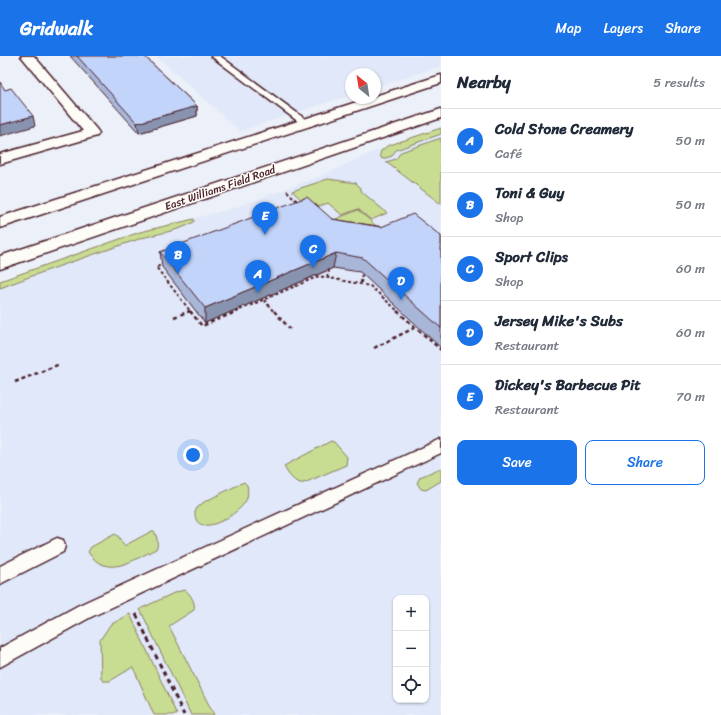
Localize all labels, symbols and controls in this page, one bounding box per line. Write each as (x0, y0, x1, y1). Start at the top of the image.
text: Gridwalk (20, 12, 93, 45)
text: Map (556, 16, 581, 41)
text: Layers (603, 16, 643, 41)
text: Share (665, 16, 701, 41)
text: Nearby (457, 67, 511, 97)
north arrow (345, 68, 381, 104)
text: 5 results (653, 71, 705, 94)
text: Cold Stone Creamery (495, 116, 633, 142)
text: A (466, 129, 474, 152)
text: 50 m (675, 129, 705, 152)
text: Café (495, 142, 522, 165)
street label: East Williams Field Road (162, 160, 279, 216)
text: Toni & Guy (495, 180, 564, 206)
text: B (466, 193, 474, 216)
text: 50 m (675, 193, 705, 216)
pin: E (252, 202, 278, 235)
text: Shop (495, 206, 523, 229)
pin: C (300, 235, 326, 268)
pin: B (165, 241, 191, 274)
text: Sport Clips (495, 244, 568, 270)
text: C (466, 257, 474, 280)
text: 60 m (676, 257, 705, 280)
pin: A (245, 260, 271, 293)
pin: D (388, 267, 414, 300)
text: Shop (495, 270, 523, 293)
text: Jersey Mike's Subs (495, 308, 623, 334)
text: D (466, 321, 474, 344)
text: 60 m (676, 321, 705, 344)
text: Restaurant (495, 334, 559, 357)
text: Dickey's Barbecue Pit (495, 372, 641, 398)
text: E (466, 385, 474, 408)
text: 70 m (676, 385, 705, 408)
text: Restaurant (495, 398, 559, 421)
button: Save (457, 440, 577, 485)
button: Share (585, 440, 705, 485)
your location (183, 445, 203, 465)
map controls (393, 595, 429, 703)
button: + (393, 595, 429, 631)
button: − (393, 631, 429, 667)
button: locate (393, 667, 429, 703)

